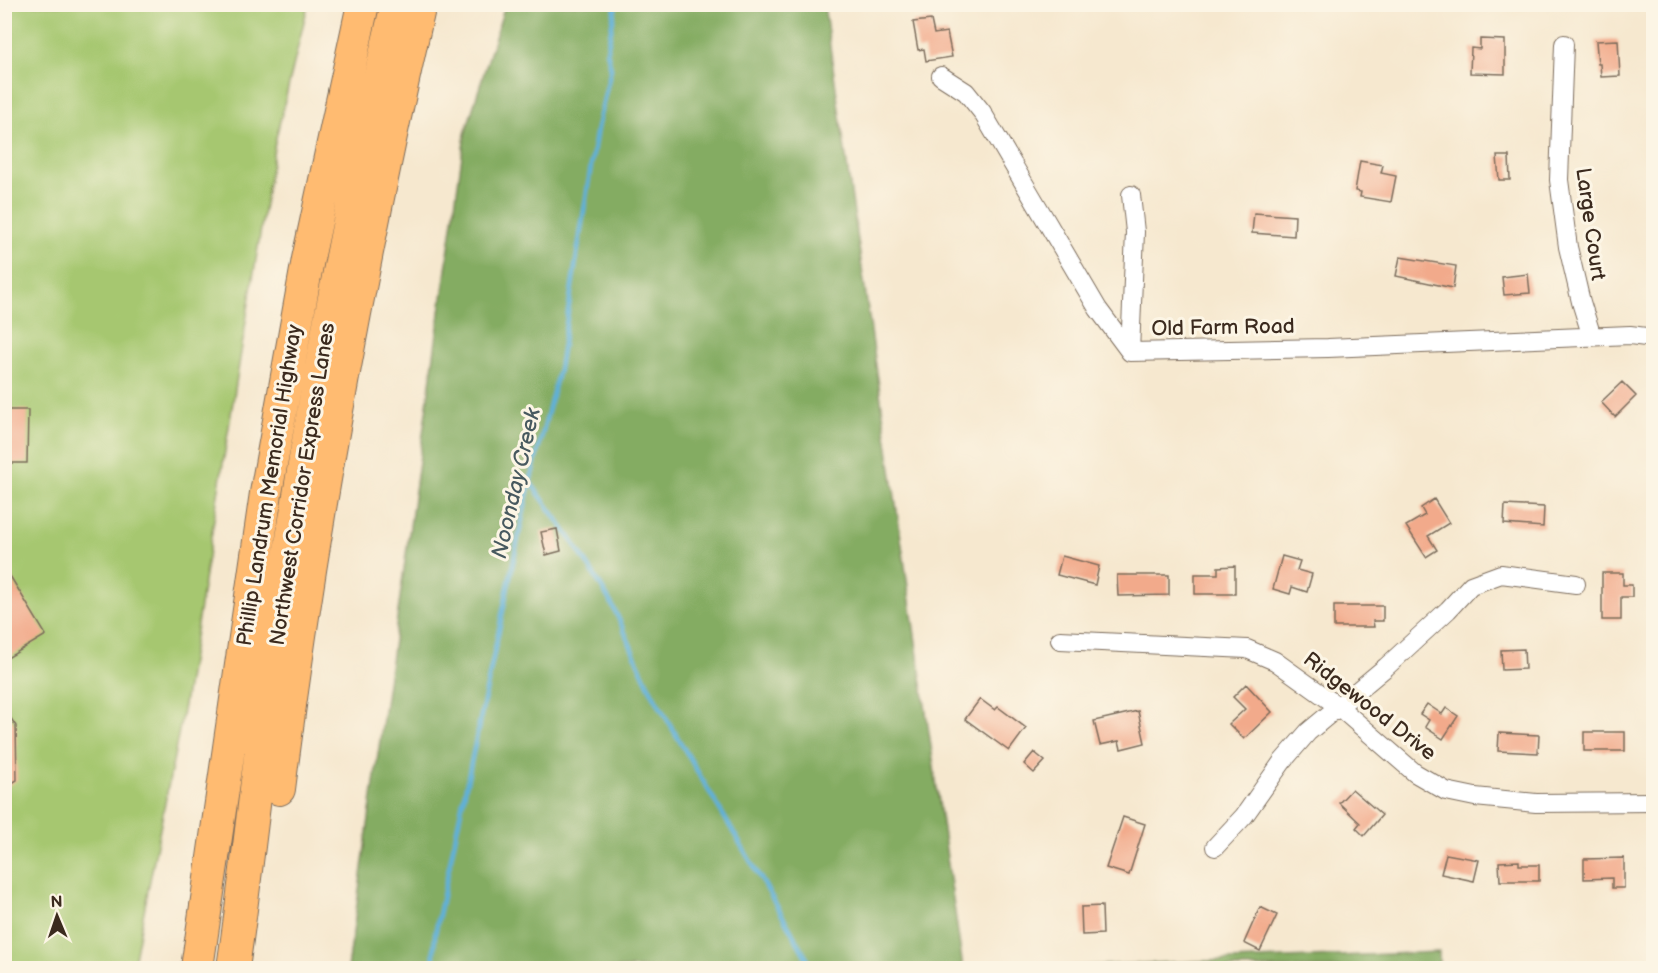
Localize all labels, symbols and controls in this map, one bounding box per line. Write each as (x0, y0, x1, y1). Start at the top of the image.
street label: Large Court (1570, 166, 1611, 282)
street label: Old Farm Road (1151, 314, 1295, 341)
street label: Northwest Corridor Express Lanes (265, 321, 340, 647)
street label: Phillip Landrum Memorial Highway (232, 322, 307, 648)
water label: Noonday Creek (486, 404, 547, 561)
street label: Ridgewood Drive (1298, 647, 1441, 766)
north arrow (27, 886, 87, 946)
text: N (50, 893, 63, 912)

